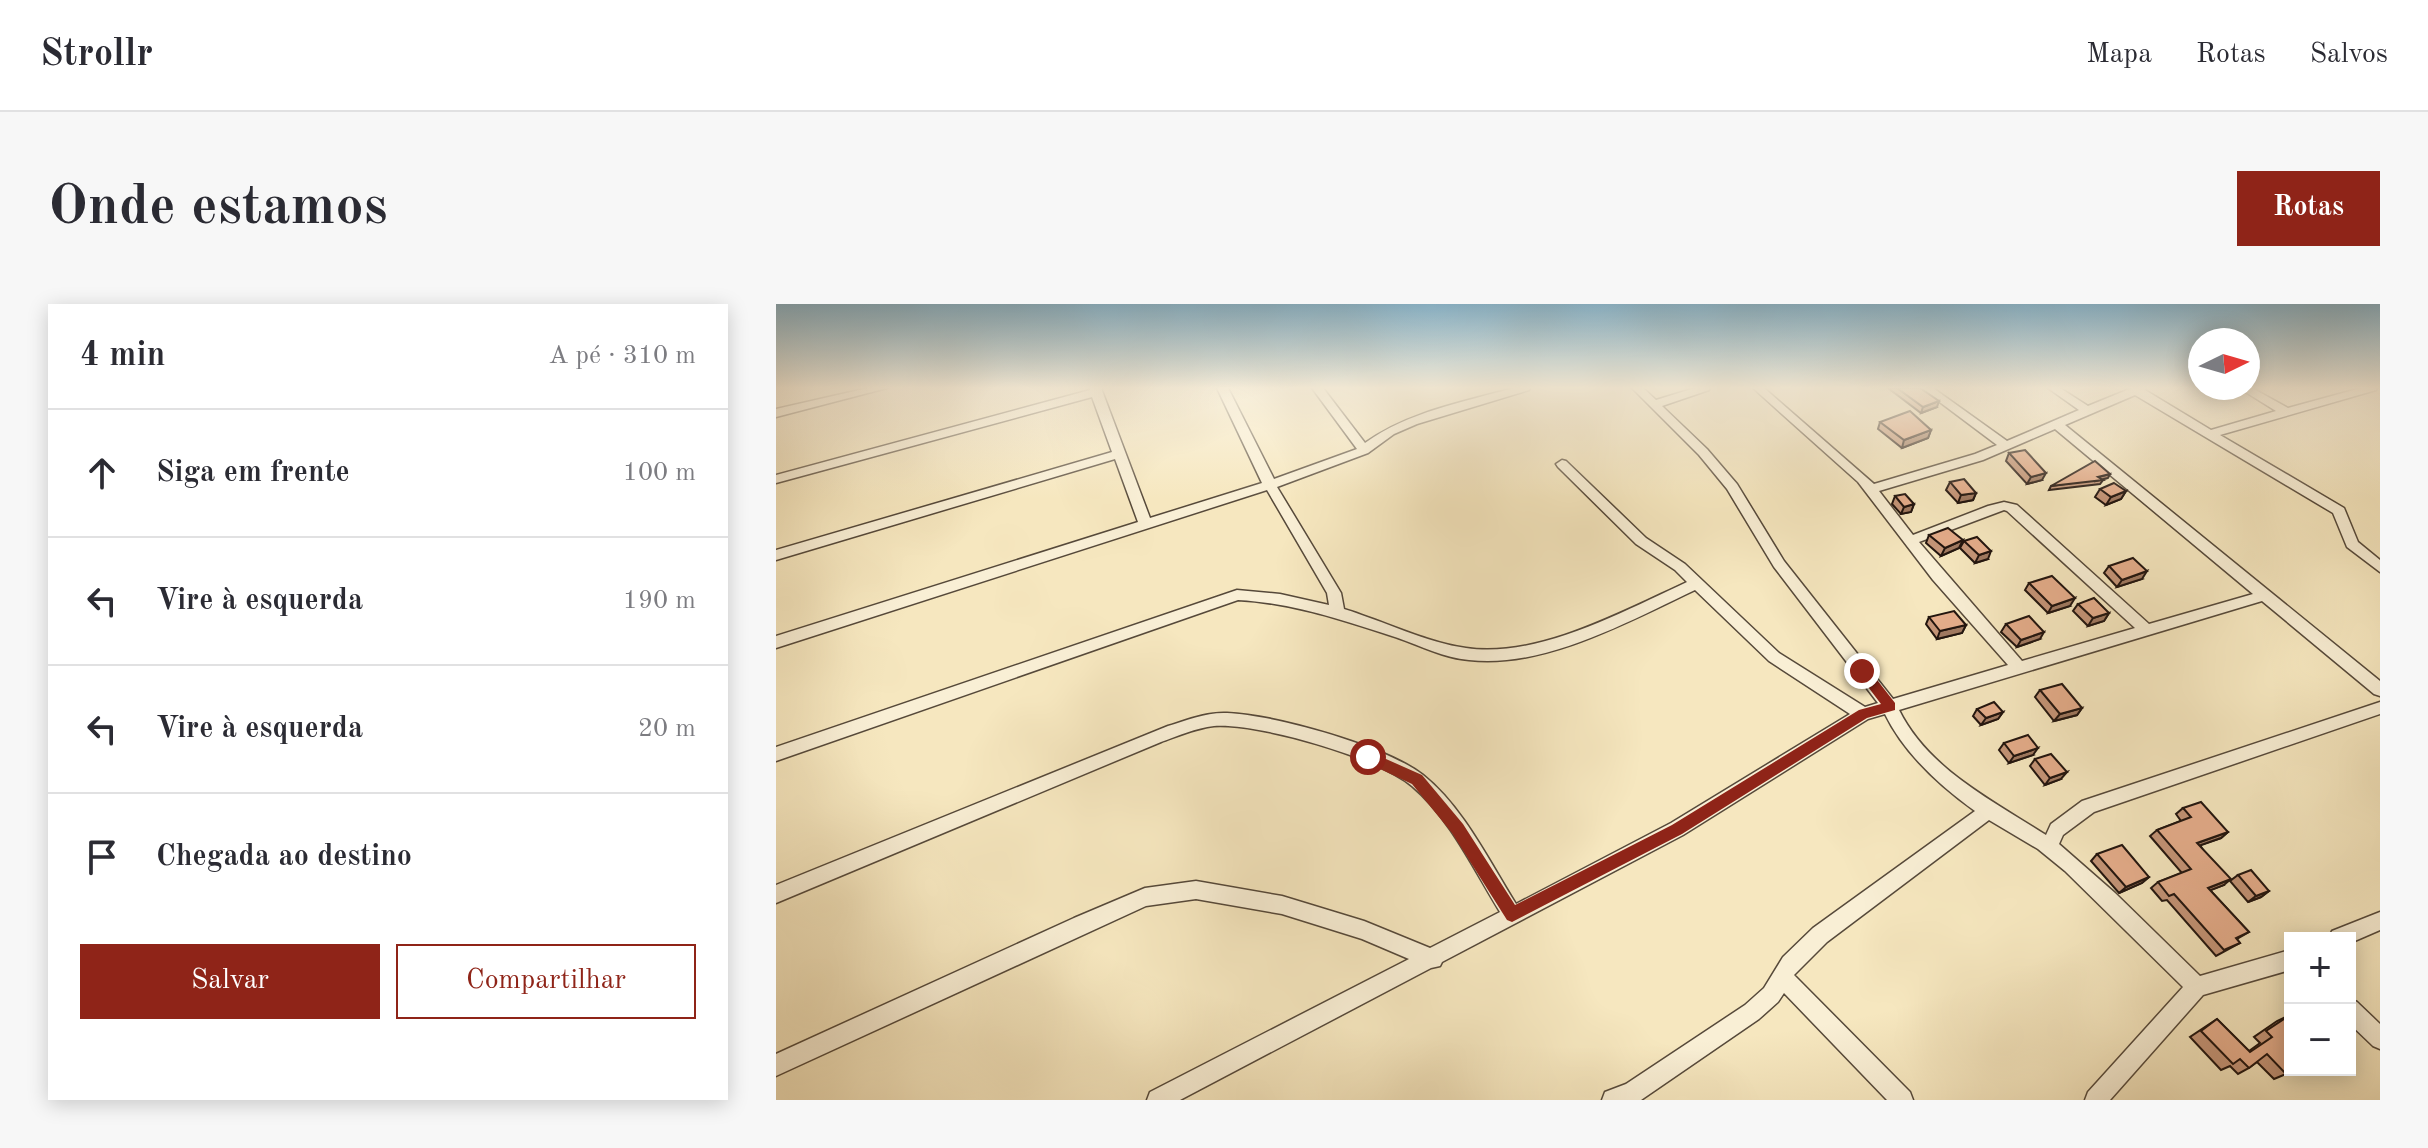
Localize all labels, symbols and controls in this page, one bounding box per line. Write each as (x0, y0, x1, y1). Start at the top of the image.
text: Strollr (40, 36, 153, 74)
text: Mapa (2086, 41, 2152, 69)
text: Rotas (2196, 41, 2266, 69)
text: Salvos (2310, 41, 2388, 69)
button: Rotas (2237, 171, 2380, 246)
text: Onde estamos (48, 180, 388, 236)
north arrow (2188, 328, 2260, 400)
text: 4 min (80, 339, 165, 373)
text: A pé · 310 m (548, 343, 696, 369)
icon: ahead (80, 451, 124, 495)
text: Siga em frente (156, 458, 350, 488)
text: 100 m (623, 460, 696, 486)
icon: left (80, 579, 124, 623)
text: Vire à esquerda (156, 586, 363, 616)
text: 190 m (623, 588, 696, 614)
route end (1844, 653, 1880, 689)
icon: left (80, 707, 124, 751)
text: Vire à esquerda (156, 714, 363, 744)
text: 20 m (638, 716, 696, 742)
route start (1350, 739, 1386, 775)
icon: arrive (80, 835, 124, 879)
text: Chegada ao destino (156, 842, 412, 872)
map controls (2284, 932, 2356, 1076)
button: + (2284, 932, 2356, 1004)
button: Salvar (80, 944, 380, 1019)
button: Compartilhar (396, 944, 696, 1019)
button: − (2284, 1004, 2356, 1076)

